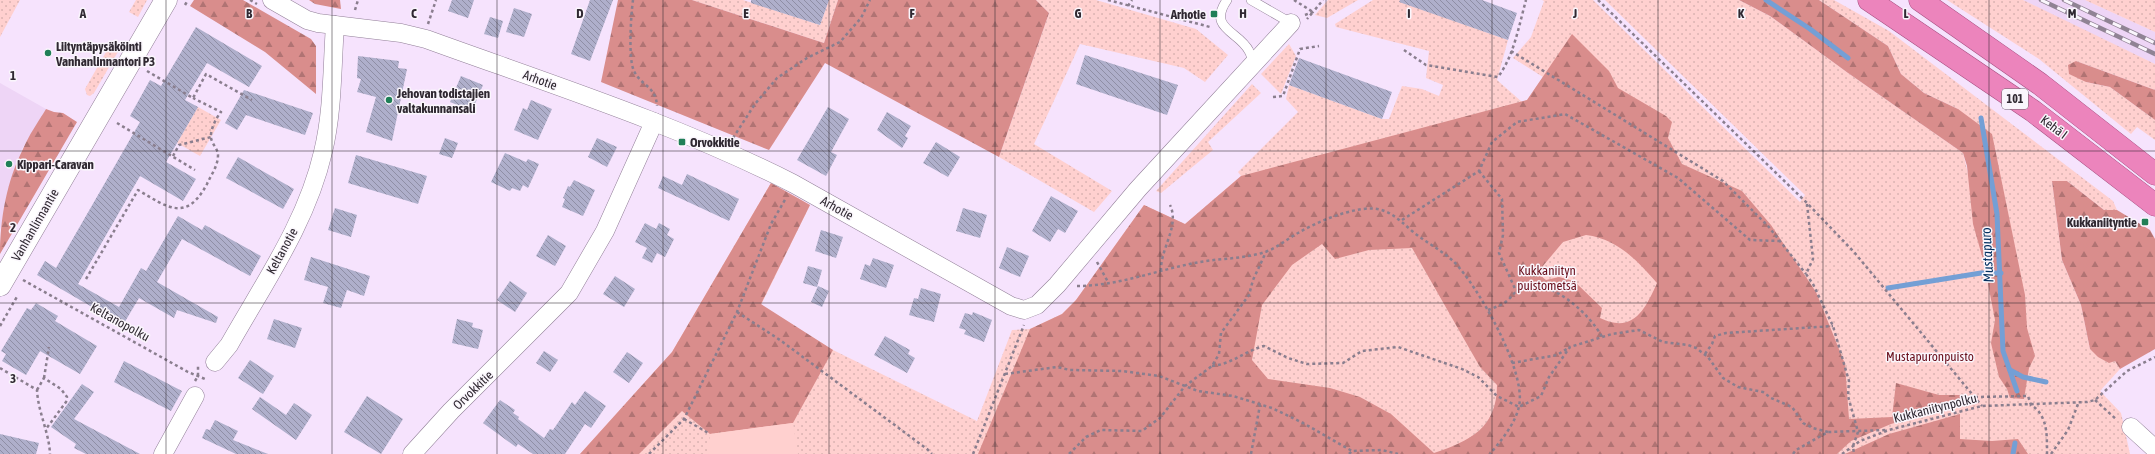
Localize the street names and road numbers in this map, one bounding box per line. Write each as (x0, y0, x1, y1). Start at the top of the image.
street label: Arhotie (521, 67, 559, 93)
road number: 101 (2002, 89, 2028, 109)
street label: Kehä I (2038, 112, 2070, 142)
street label: Vanhanlinnantie (8, 186, 62, 264)
street label: Arhotie (818, 193, 856, 223)
street label: Keltanotie (263, 225, 301, 277)
street label: Keltanopolku (88, 300, 152, 344)
street label: Orvokkitie (450, 367, 496, 413)
street label: Kukkaniitynpolku (1892, 390, 1978, 426)

